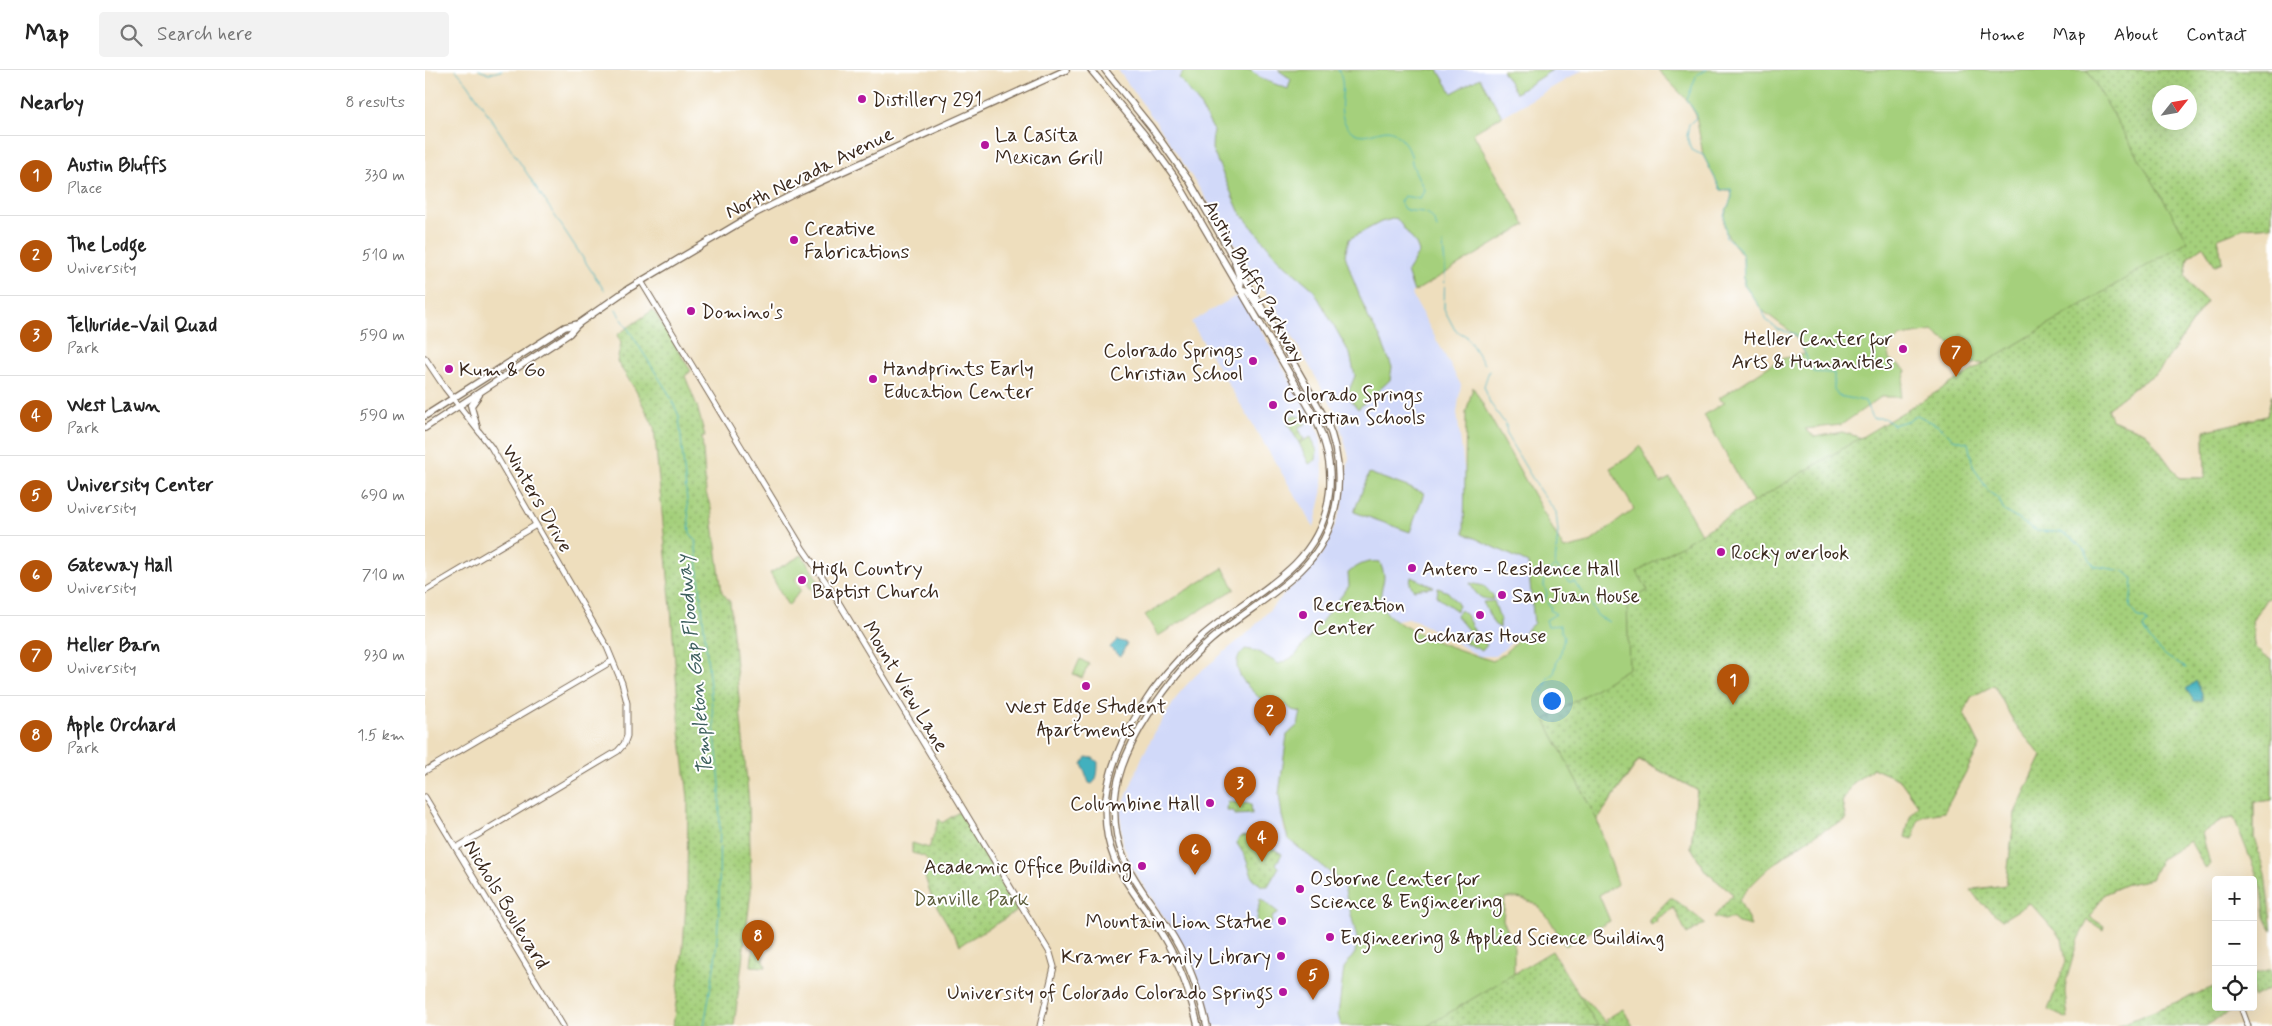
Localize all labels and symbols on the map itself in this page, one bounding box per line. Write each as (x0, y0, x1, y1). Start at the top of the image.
north arrow (2152, 85, 2197, 130)
place label: Distillery 291 (872, 87, 982, 114)
marker: Distillery 291 (856, 93, 868, 105)
street label: North Nevada Avenue (721, 121, 899, 226)
place label: La Casita Mexican Grill (995, 122, 1103, 172)
marker: La Casita Mexican Grill (979, 139, 991, 151)
street label: Austin Bluffs Parkway (1196, 195, 1311, 368)
place label: Creative Fabrications (804, 216, 910, 266)
marker: Creative Fabrications (788, 234, 800, 246)
place label: Domino's (701, 299, 783, 326)
marker: Domino's (685, 305, 697, 317)
place label: Heller Center for Arts & Humanities (1731, 326, 1893, 376)
pin: 7 (1940, 336, 1972, 377)
place label: Colorado Springs Christian School (1103, 338, 1243, 388)
marker: Heller Center for Arts & Humanities (1897, 343, 1909, 355)
marker: Colorado Springs Christian School (1247, 355, 1259, 367)
place label: Handprints Early Education Center (883, 356, 1034, 406)
place label: Kum & Go (459, 357, 545, 384)
marker: Kum & Go (443, 363, 455, 375)
marker: Handprints Early Education Center (867, 373, 879, 385)
place label: Colorado Springs Christian Schools (1283, 382, 1425, 432)
marker: Colorado Springs Christian Schools (1267, 399, 1279, 411)
street label: Winters Drive (495, 440, 579, 558)
place label: Rocky overlook (1731, 540, 1849, 567)
marker: Rocky overlook (1715, 546, 1727, 558)
water label: Templeton Gap Floodway (669, 551, 720, 776)
place label: High Country Baptist Church (812, 556, 939, 606)
place label: Antero - Residence Hall (1422, 556, 1619, 583)
marker: Antero - Residence Hall (1406, 562, 1418, 574)
marker: High Country Baptist Church (796, 574, 808, 586)
place label: San Juan House (1512, 583, 1640, 610)
marker: San Juan House (1496, 589, 1508, 601)
place label: Recreation Center (1313, 592, 1405, 642)
marker: Recreation Center (1297, 609, 1309, 621)
marker: Cucharas House (1474, 609, 1486, 621)
street label: Mount View Lane (855, 616, 954, 757)
place label: Cucharas House (1413, 623, 1547, 650)
pin: 1 (1717, 664, 1749, 705)
marker: West Edge Student Apartments (1080, 680, 1092, 692)
your location (1539, 688, 1565, 714)
place label: West Edge Student Apartments (1006, 694, 1167, 745)
pin: 2 (1254, 695, 1286, 736)
pin: 3 (1224, 767, 1256, 808)
place label: Columbine Hall (1070, 791, 1200, 818)
marker: Columbine Hall (1204, 797, 1216, 809)
pin: 4 (1246, 821, 1278, 862)
pin: 6 (1179, 834, 1211, 875)
street label: Nichols Boulevard (456, 835, 555, 975)
place label: Academic Office Building (924, 854, 1132, 882)
marker: Academic Office Building (1136, 860, 1148, 872)
place label: Osborne Center for Science & Engineering (1310, 866, 1503, 918)
marker: Osborne Center for Science & Engineering (1294, 883, 1306, 895)
park label: Danville Park (913, 886, 1029, 913)
place label: Mountain Lion Statue (1085, 909, 1272, 936)
marker: Mountain Lion Statue (1276, 915, 1288, 927)
pin: 8 (742, 920, 774, 961)
place label: Engineering & Applied Science Building (1340, 925, 1664, 954)
marker: Engineering & Applied Science Building (1324, 931, 1336, 943)
place label: Kramer Family Library (1061, 944, 1271, 971)
marker: Kramer Family Library (1275, 950, 1287, 962)
pin: 5 (1297, 959, 1329, 1000)
place label: University of Colorado Colorado Springs (947, 980, 1273, 1009)
marker: University of Colorado Colorado Springs (1277, 986, 1289, 998)

